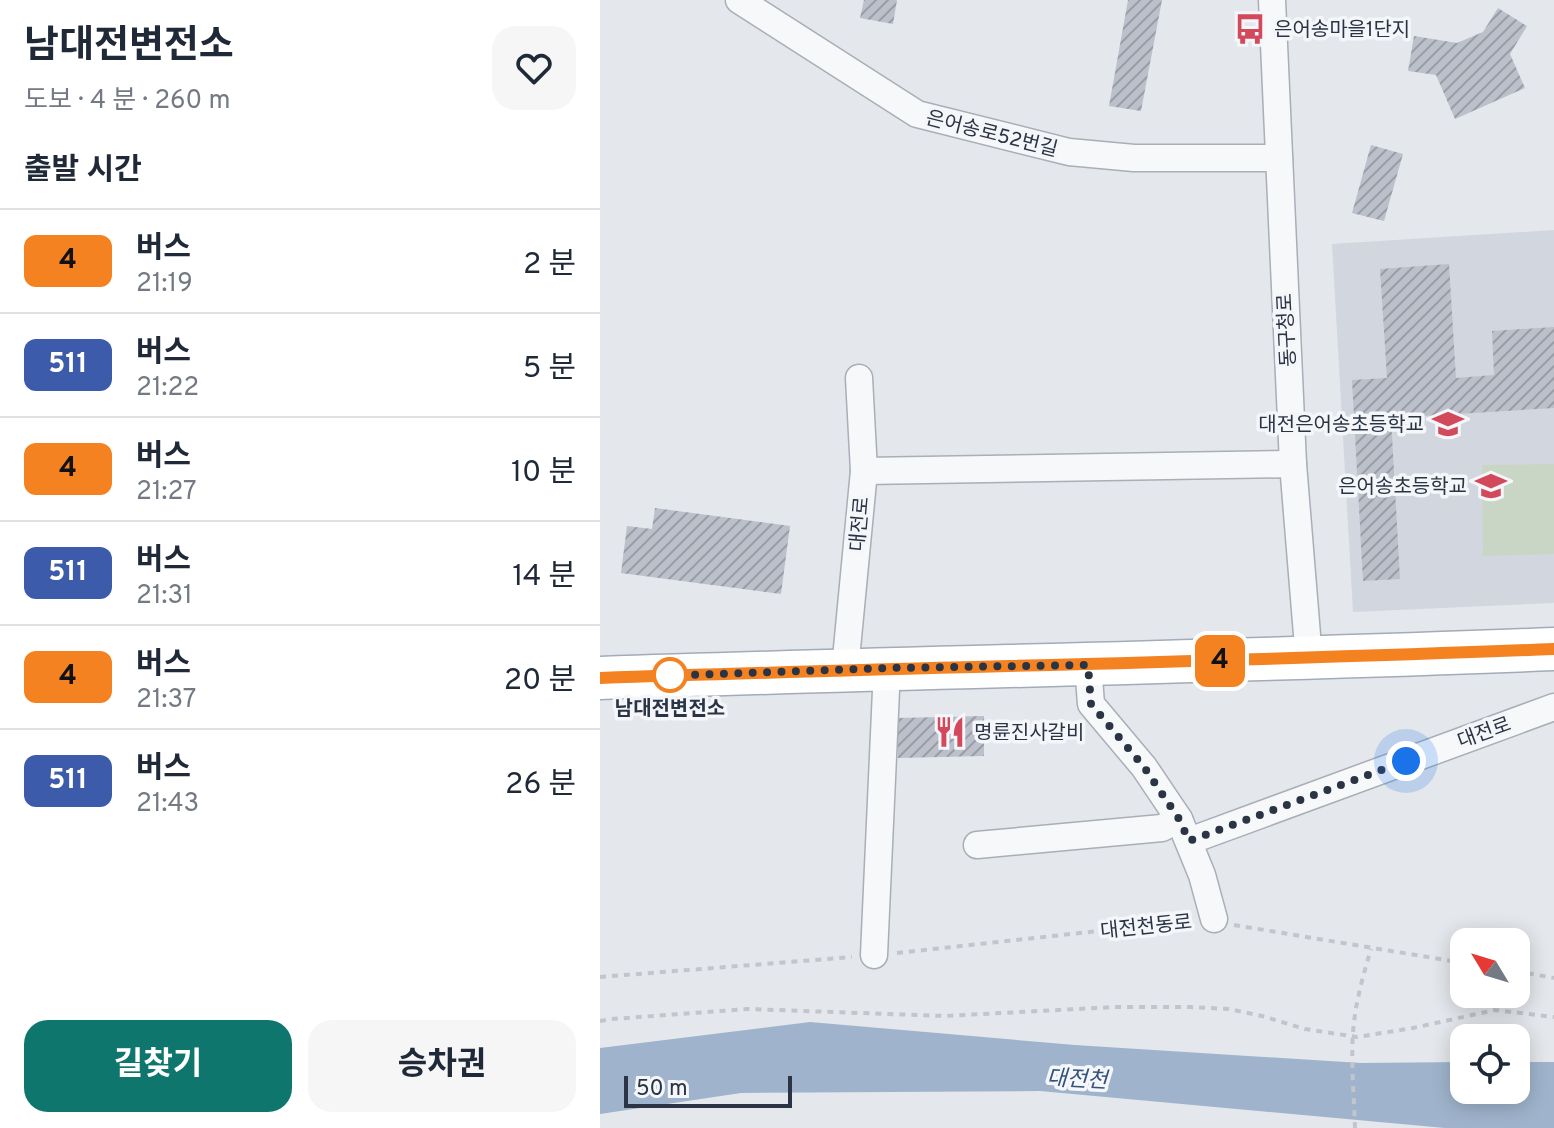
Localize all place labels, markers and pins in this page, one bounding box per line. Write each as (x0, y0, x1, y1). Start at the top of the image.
bus stop icon: 은어송마을1단지 (1233, 12, 1267, 46)
place label: 은어송마을1단지 (1274, 18, 1410, 44)
school or university icon: 대전은어송초등학교 (1431, 407, 1465, 441)
place label: 대전은어송초등학교 (1258, 413, 1424, 439)
school or university icon: 은어송초등학교 (1474, 469, 1508, 503)
place label: 은어송초등학교 (1338, 475, 1467, 501)
marker: 남대전변전소 (653, 658, 687, 692)
place label: 남대전변전소 (615, 697, 725, 723)
restaurant icon: 명륜진사갈비 (933, 715, 967, 749)
place label: 명륜진사갈비 (974, 721, 1084, 747)

